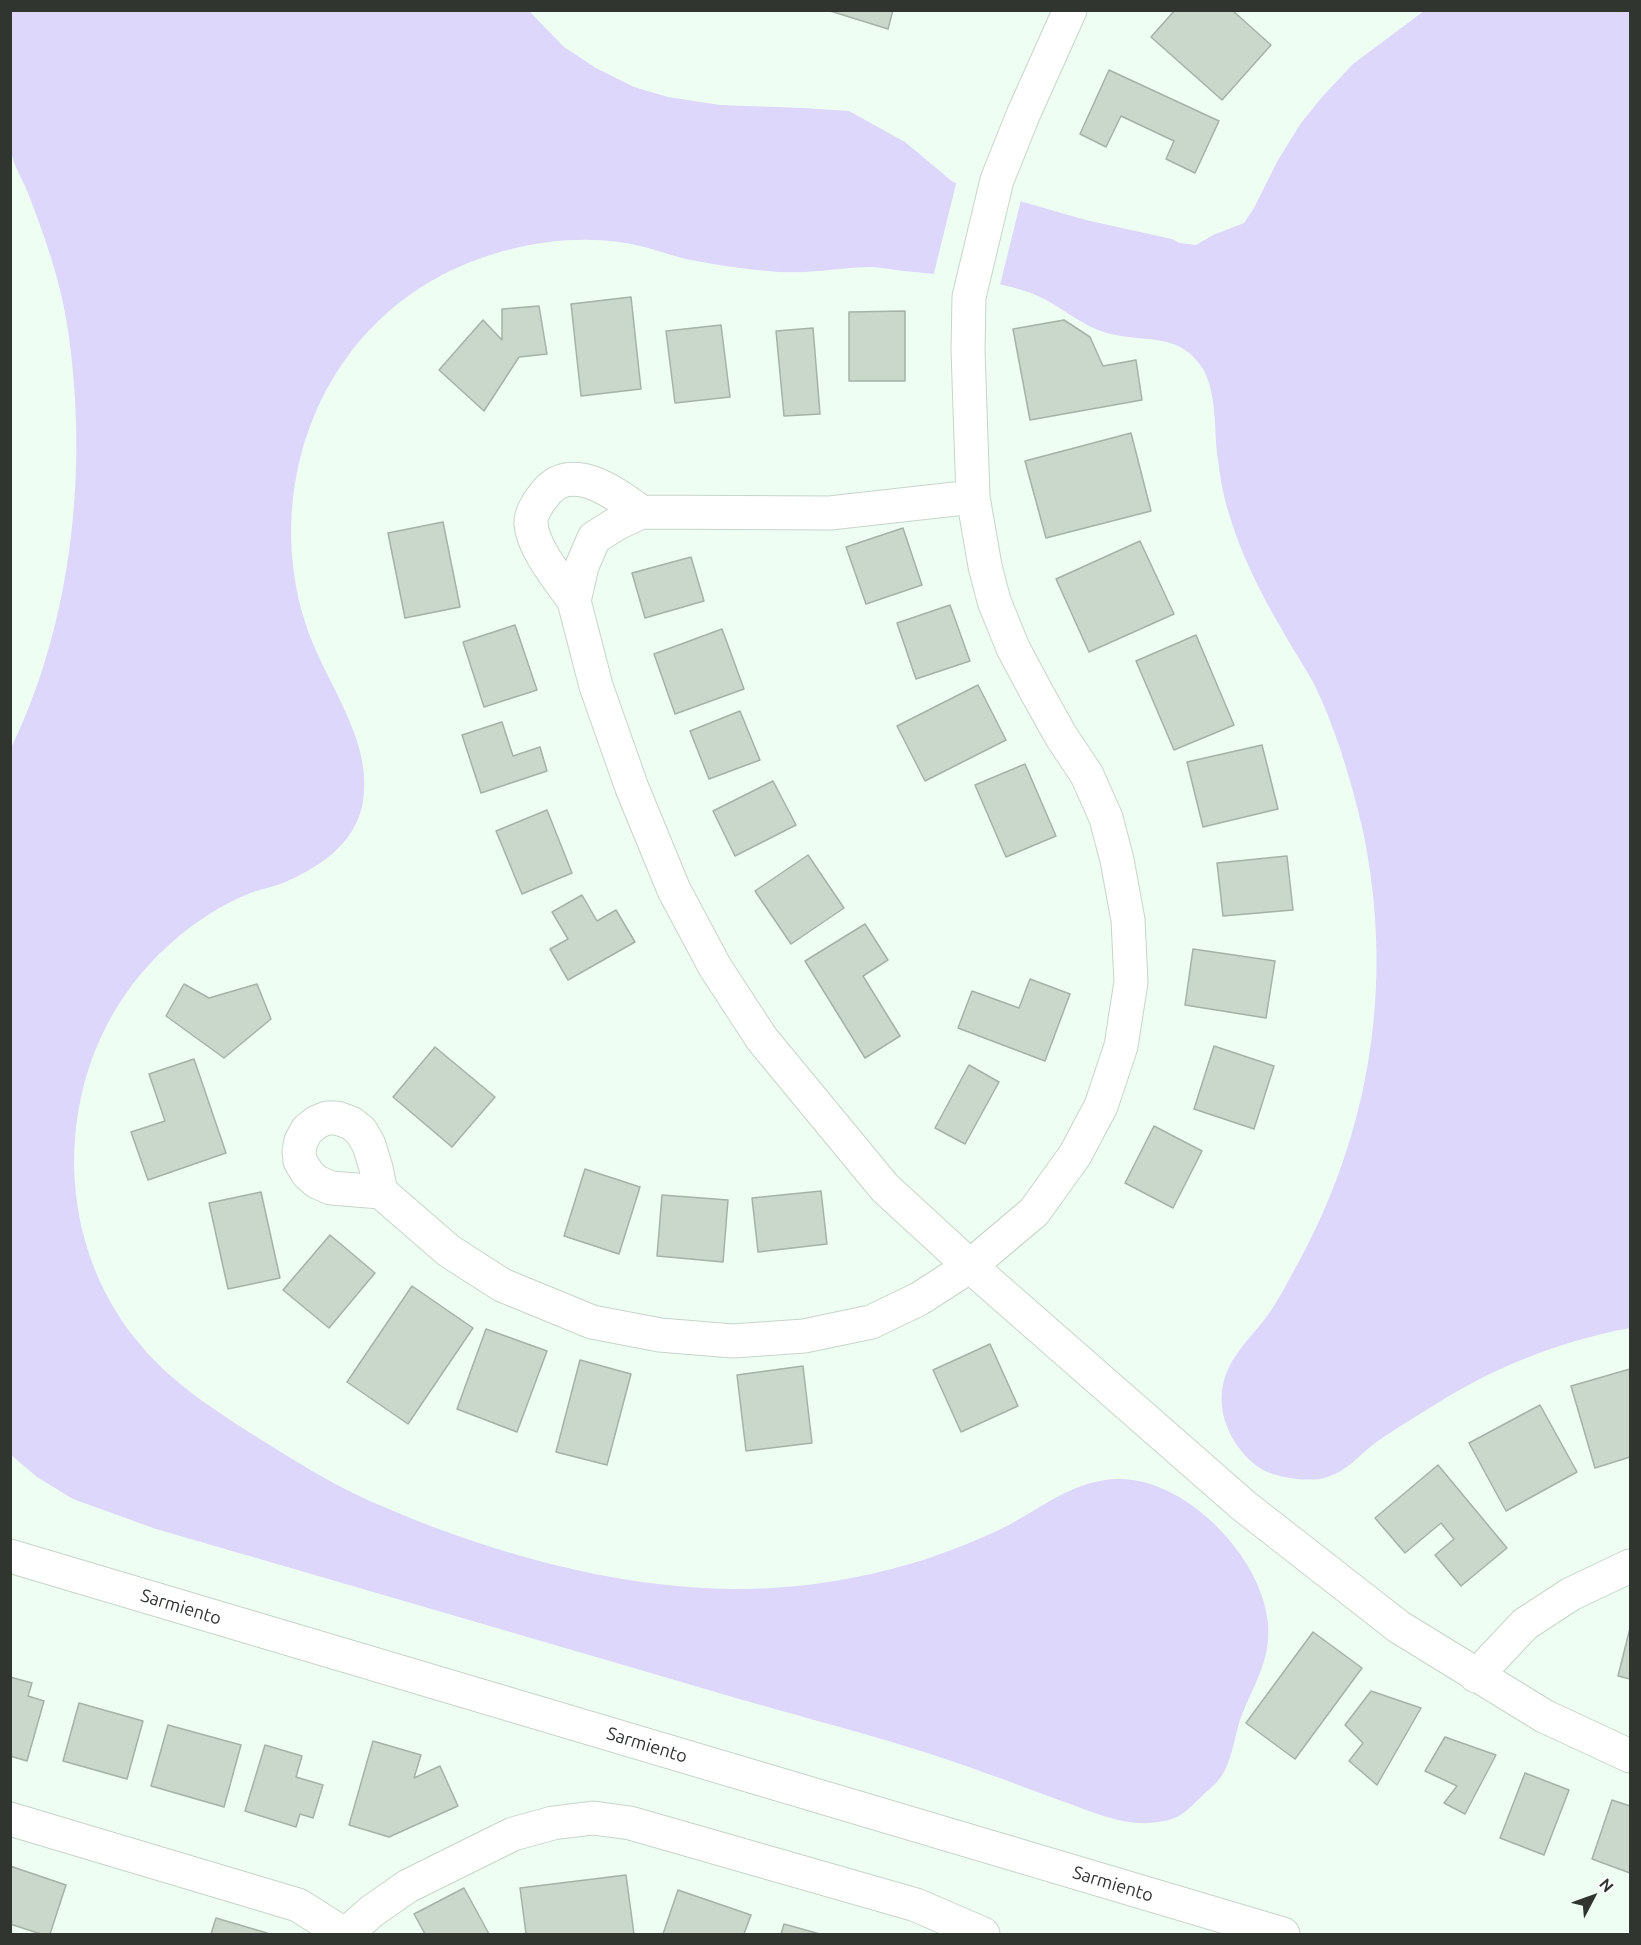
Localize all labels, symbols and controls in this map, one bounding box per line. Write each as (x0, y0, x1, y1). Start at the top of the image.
street label: Sarmiento (138, 1585, 224, 1629)
street label: Sarmiento (604, 1723, 690, 1767)
street label: Sarmiento (1070, 1862, 1156, 1906)
north arrow (1563, 1867, 1623, 1927)
text: N (1596, 1875, 1617, 1896)

